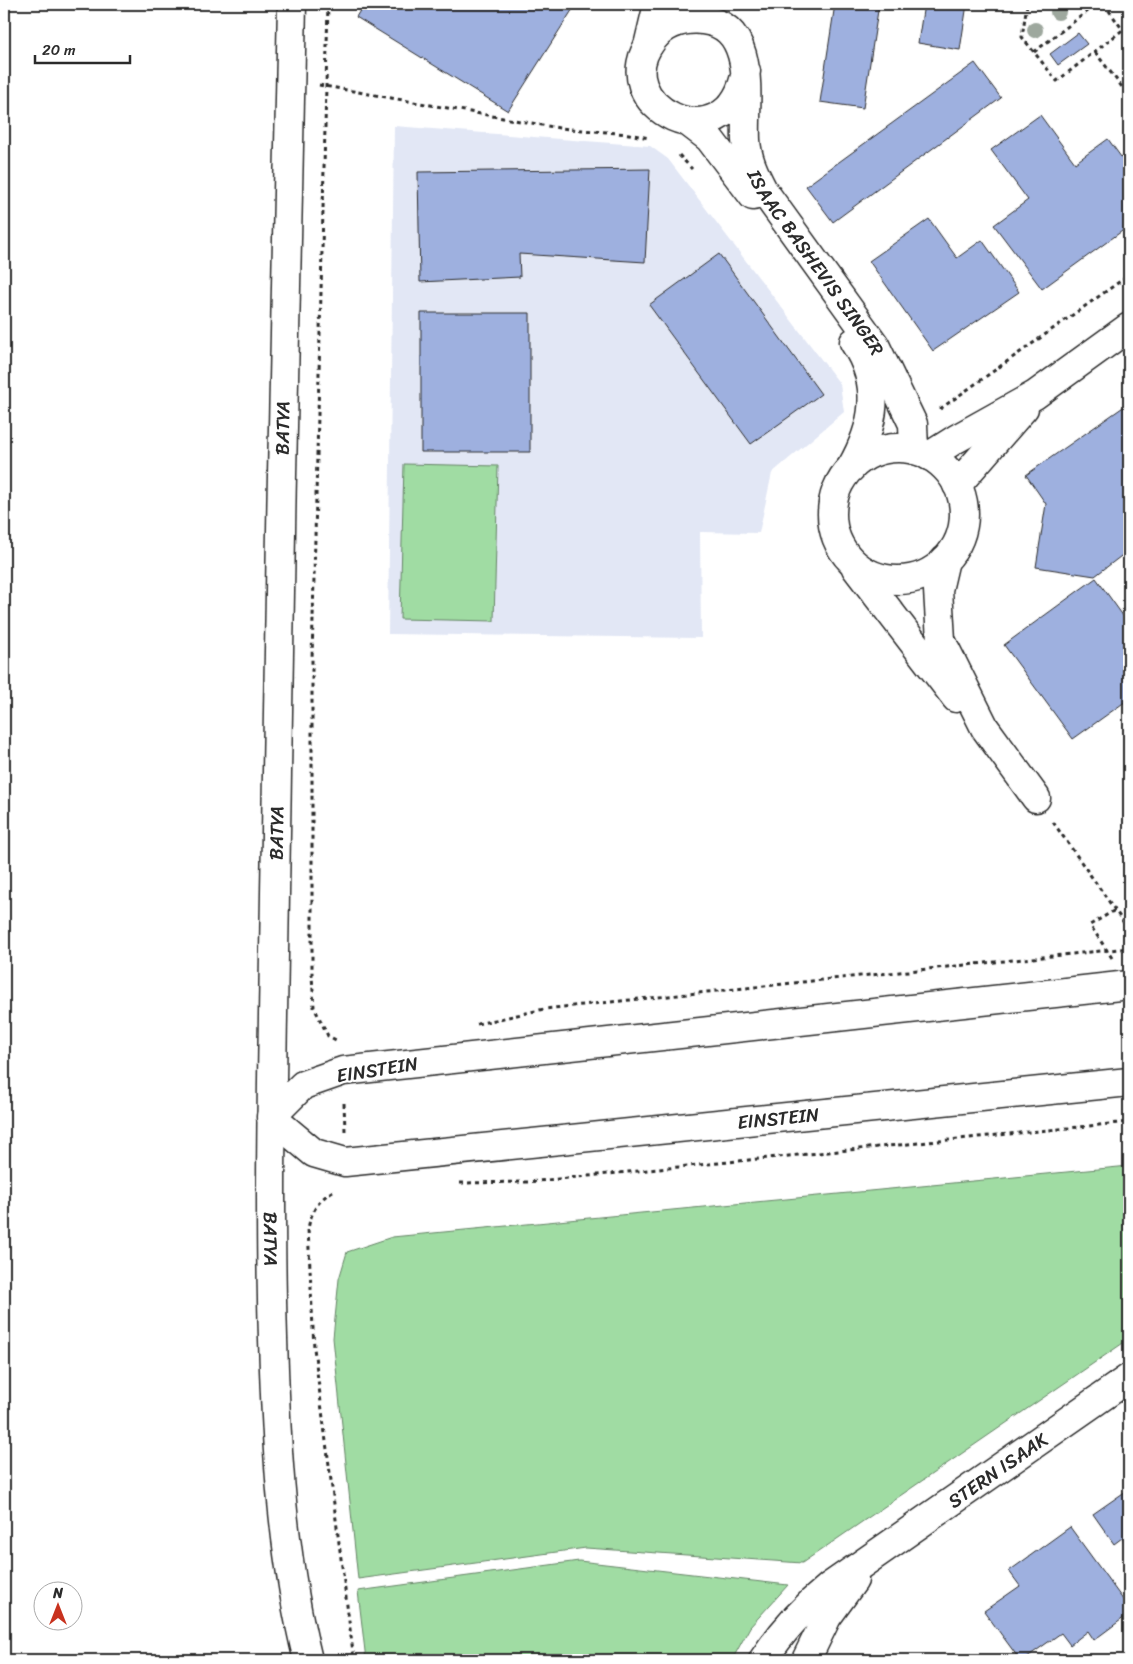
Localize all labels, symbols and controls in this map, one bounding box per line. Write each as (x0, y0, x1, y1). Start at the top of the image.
scale bar (35, 32, 130, 64)
text: 20 m (42, 37, 76, 63)
street label: ISAAC BASHEVIS SINGER (738, 163, 894, 361)
street label: BATYA (266, 401, 299, 455)
street label: BATYA (260, 806, 293, 860)
street label: EINSTEIN (334, 1047, 420, 1092)
street label: EINSTEIN (736, 1098, 821, 1139)
street label: BATYA (254, 1212, 287, 1266)
street label: STERN ISAAK (941, 1423, 1055, 1517)
text: N (52, 1581, 63, 1606)
north arrow (32, 1582, 82, 1632)

